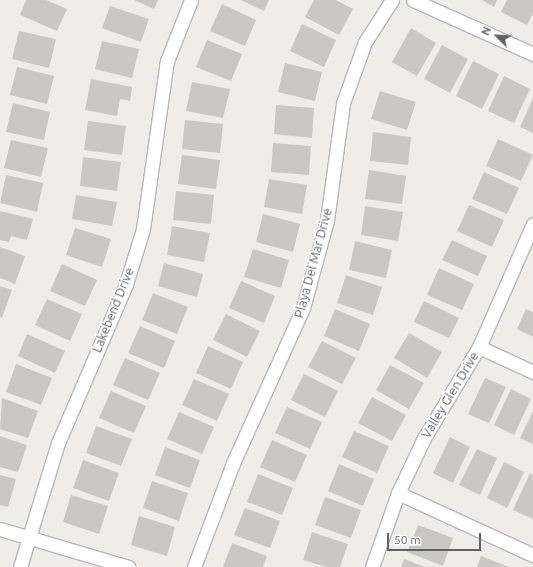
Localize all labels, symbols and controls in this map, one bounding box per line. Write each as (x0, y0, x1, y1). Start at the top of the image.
north arrow (477, 16, 517, 56)
text: N (479, 25, 493, 37)
street label: Playa Del Mar Drive (291, 206, 335, 320)
street label: Lakebend Drive (89, 265, 137, 355)
street label: Valley Glen Drive (418, 349, 482, 441)
scale bar (389, 525, 483, 551)
text: 50 m (394, 533, 421, 546)

